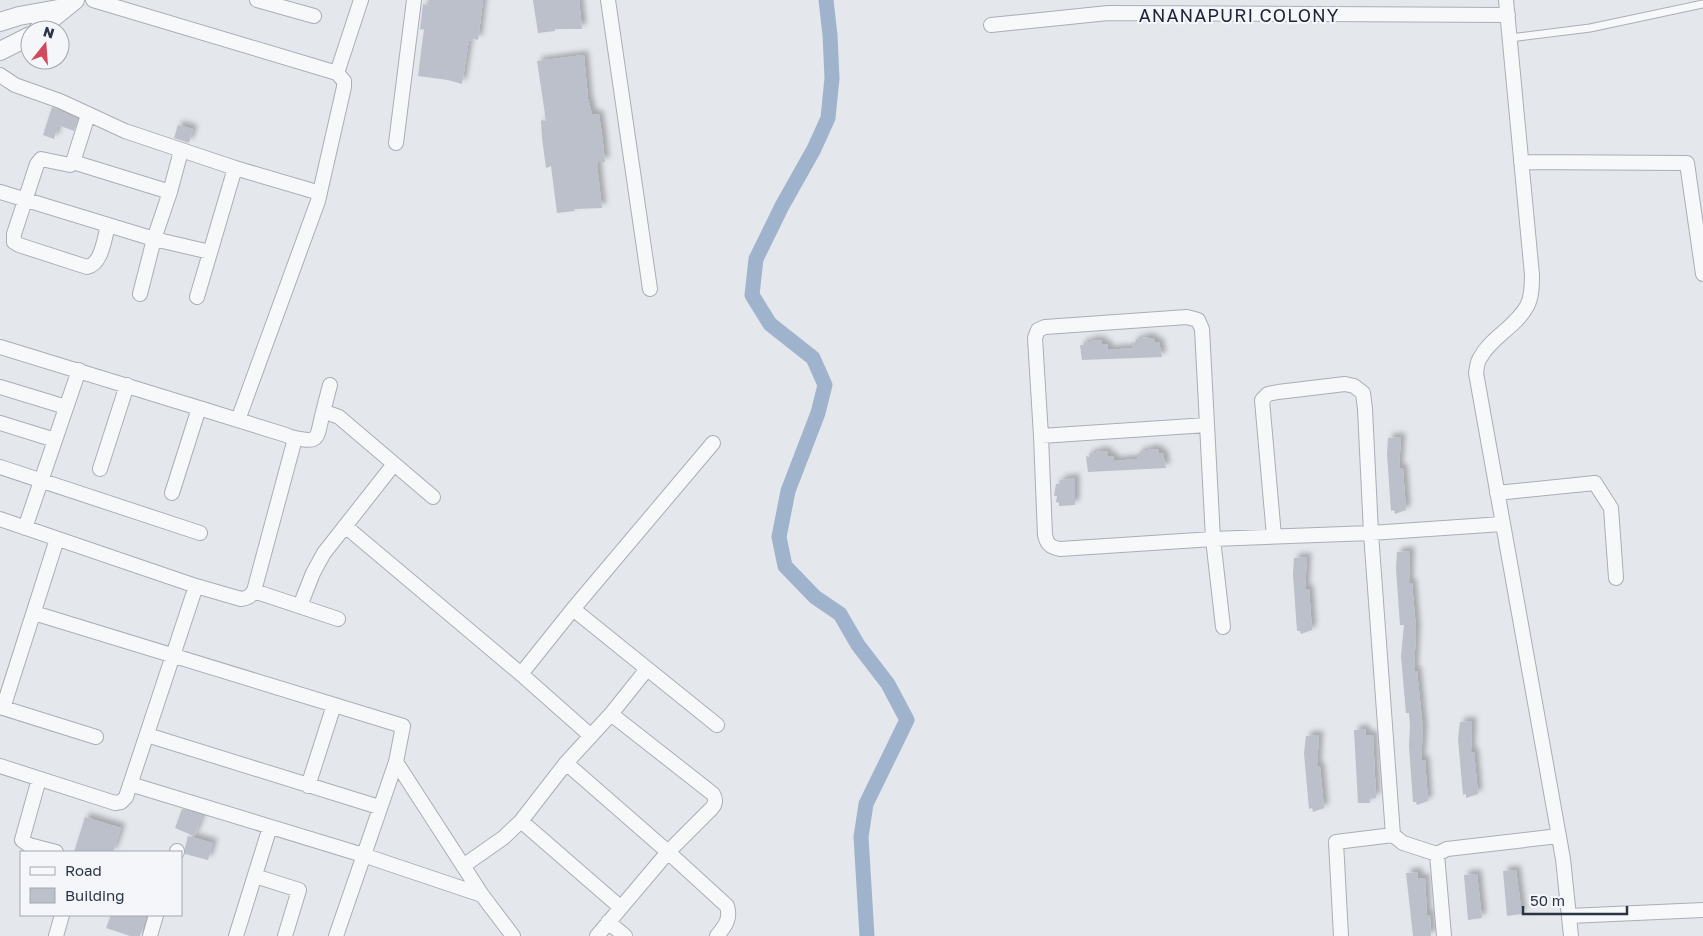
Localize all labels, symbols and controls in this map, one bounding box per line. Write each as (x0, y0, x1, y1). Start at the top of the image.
district label: ANANAPURI COLONY (1139, 4, 1339, 26)
north arrow (20, 20, 70, 70)
text: N (41, 22, 57, 42)
legend (20, 851, 182, 916)
text: Road (65, 861, 102, 879)
scale bar (1523, 884, 1627, 916)
text: Building (65, 886, 125, 904)
text: 50 m (1530, 891, 1565, 909)

